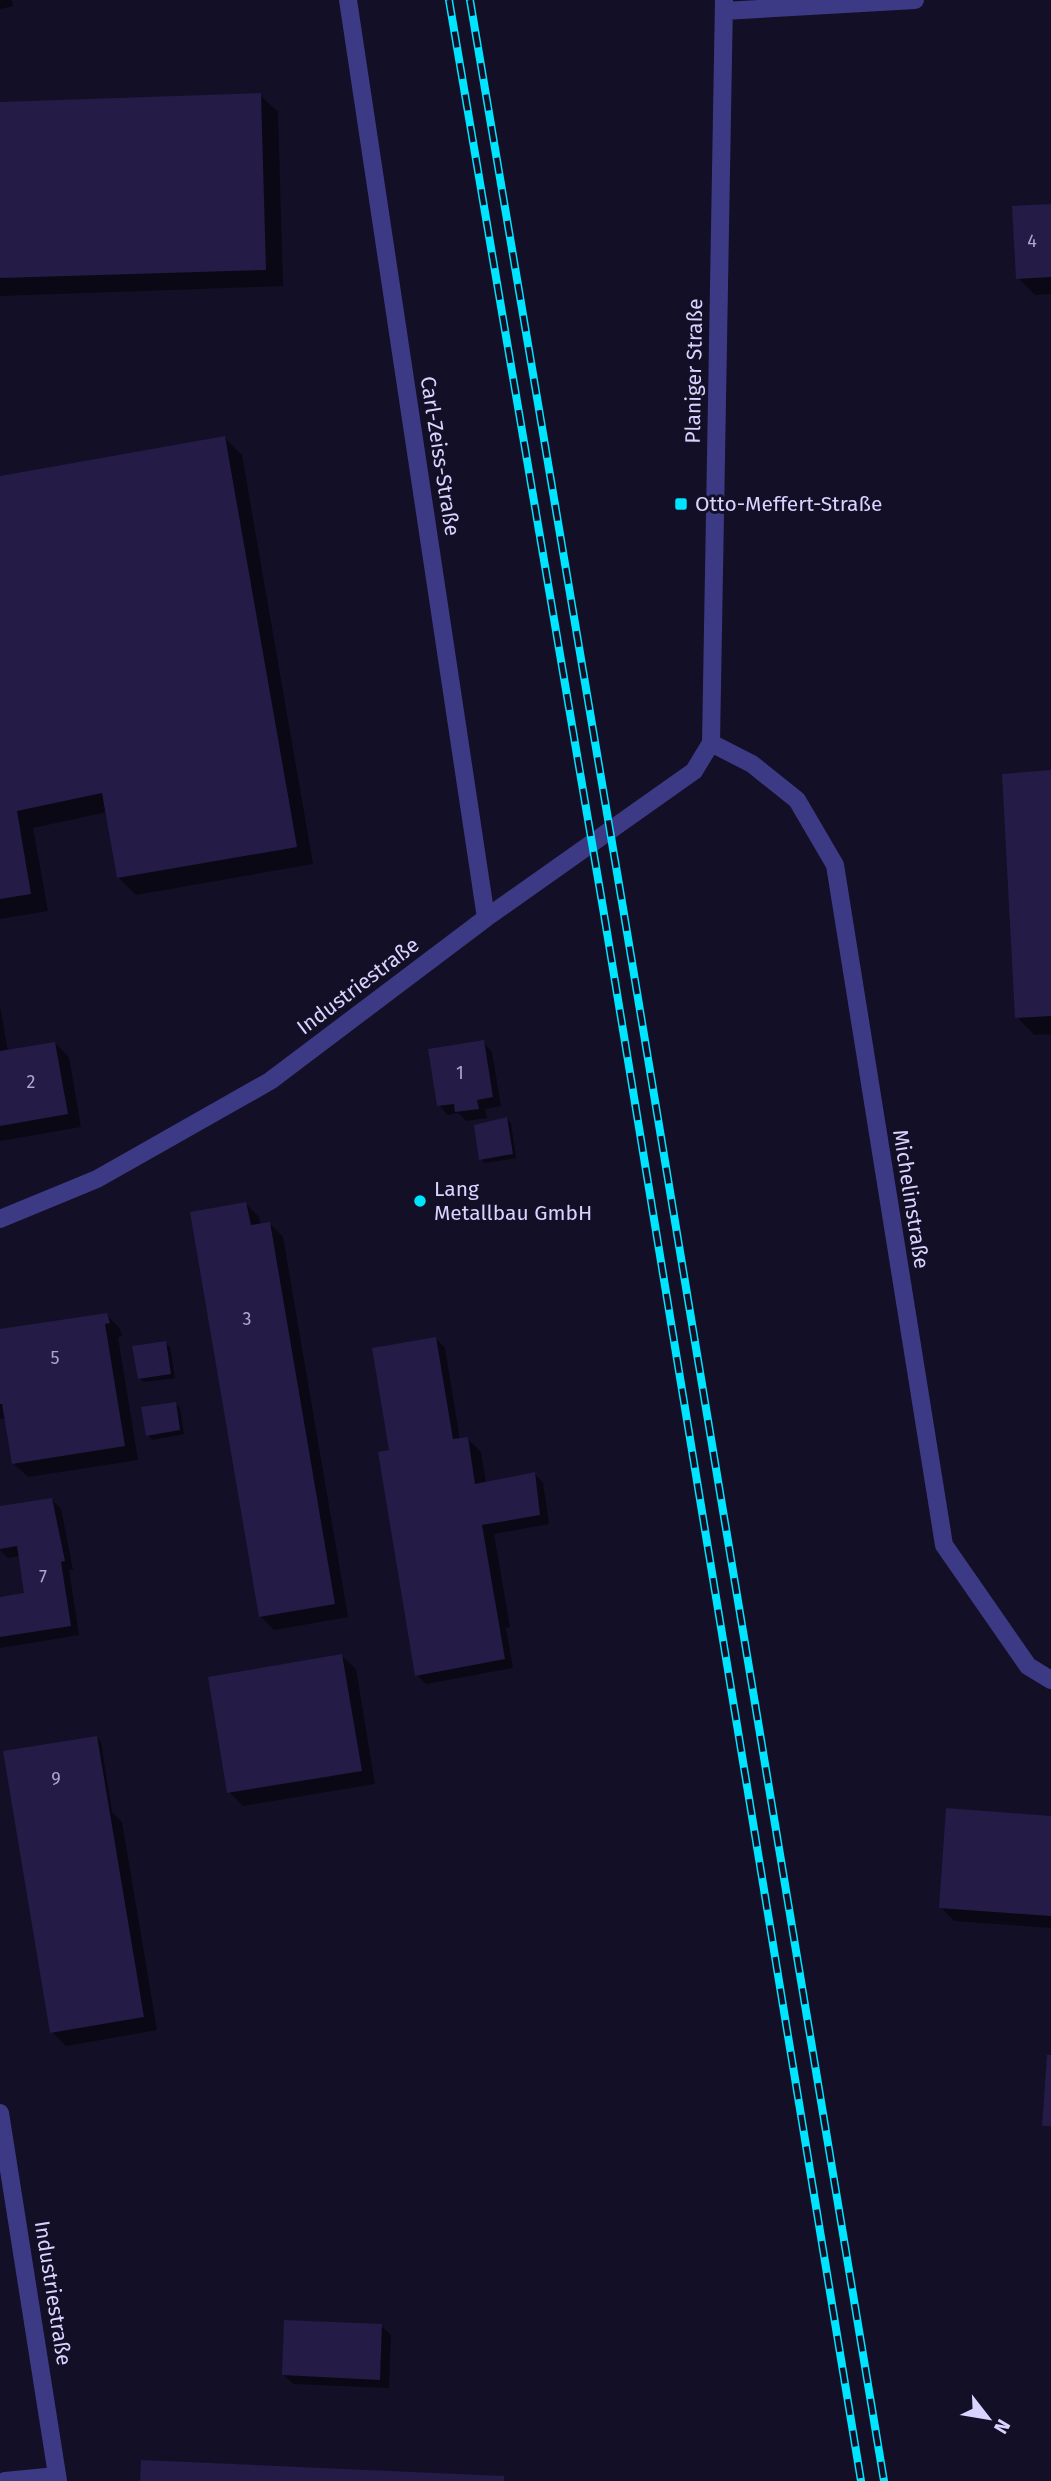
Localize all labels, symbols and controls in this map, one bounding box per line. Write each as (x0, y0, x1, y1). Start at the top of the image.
house number: 4 (1027, 230, 1037, 252)
street label: Planiger Straße (680, 298, 708, 444)
street label: Carl-Zeiss-Straße (415, 374, 465, 538)
place label: Otto-Meffert-Straße (695, 491, 882, 517)
marker: Otto-Meffert-Straße (673, 496, 689, 512)
street label: Industriestraße (292, 932, 424, 1040)
house number: 1 (456, 1062, 464, 1084)
house number: 2 (27, 1071, 36, 1093)
street label: Michelinstraße (887, 1128, 935, 1270)
place label: Lang Metallbau GmbH (434, 1176, 592, 1226)
marker: Lang Metallbau GmbH (412, 1193, 428, 1209)
house number: 3 (243, 1308, 251, 1330)
house number: 5 (50, 1347, 60, 1369)
house number: 7 (39, 1566, 47, 1588)
house number: 9 (51, 1768, 61, 1790)
street label: Industriestraße (29, 2219, 77, 2367)
north arrow (953, 2383, 1023, 2453)
text: N (989, 2415, 1015, 2438)

